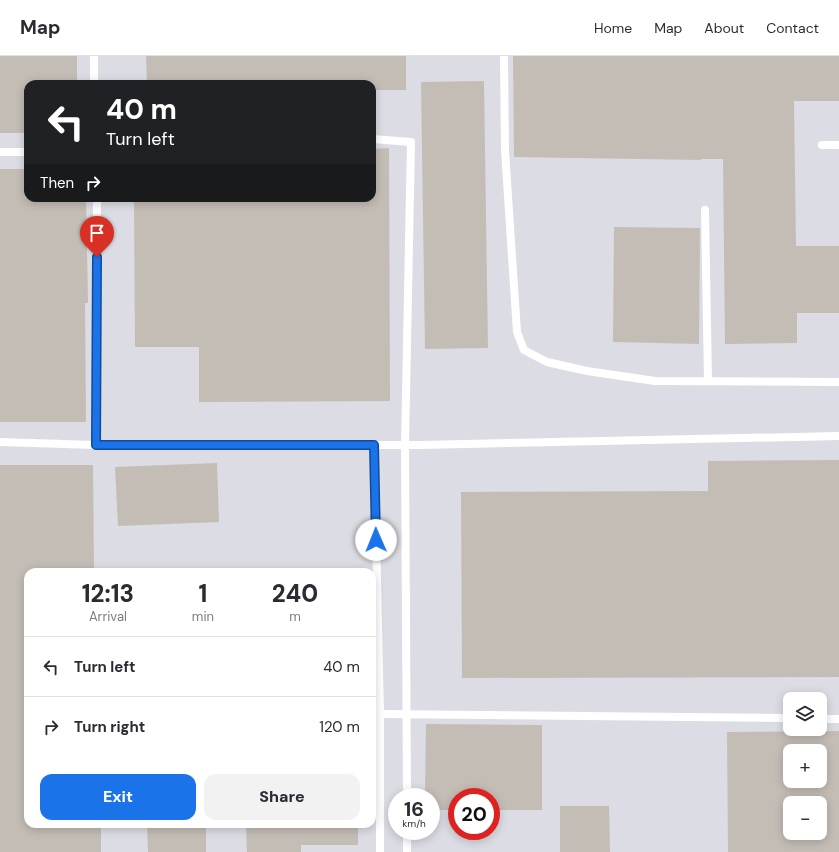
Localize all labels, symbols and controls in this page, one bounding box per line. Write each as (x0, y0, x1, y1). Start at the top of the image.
text: Map (20, 15, 60, 40)
text: Home (594, 19, 632, 37)
text: Map (654, 19, 682, 37)
text: About (704, 19, 744, 37)
text: Contact (766, 19, 819, 37)
text: 40 m (106, 91, 177, 128)
icon: left (40, 96, 92, 148)
text: Turn left (106, 127, 175, 151)
icon: right (82, 172, 104, 194)
text: Then (40, 173, 74, 193)
pin (80, 216, 114, 257)
icon: arrive (86, 222, 108, 244)
position arrow (355, 519, 397, 561)
text: 12:13 (82, 578, 134, 609)
text: 1 (199, 578, 207, 609)
text: 240 (272, 578, 318, 609)
text: Arrival (89, 608, 127, 625)
text: min (192, 608, 214, 625)
text: m (289, 608, 301, 625)
icon: left (40, 656, 62, 678)
text: Turn left (74, 657, 135, 677)
text: 40 m (323, 657, 360, 677)
map controls (783, 692, 827, 840)
button: layers (783, 692, 827, 736)
icon: right (40, 716, 62, 738)
text: Turn right (74, 717, 145, 737)
text: 120 m (319, 717, 360, 737)
button: + (783, 744, 827, 788)
button: Exit (40, 774, 196, 820)
button: Share (204, 774, 360, 820)
speed limit sign: 20 (448, 788, 500, 840)
text: 16 (404, 796, 424, 822)
button: − (783, 796, 827, 840)
text: km/h (402, 817, 426, 830)

